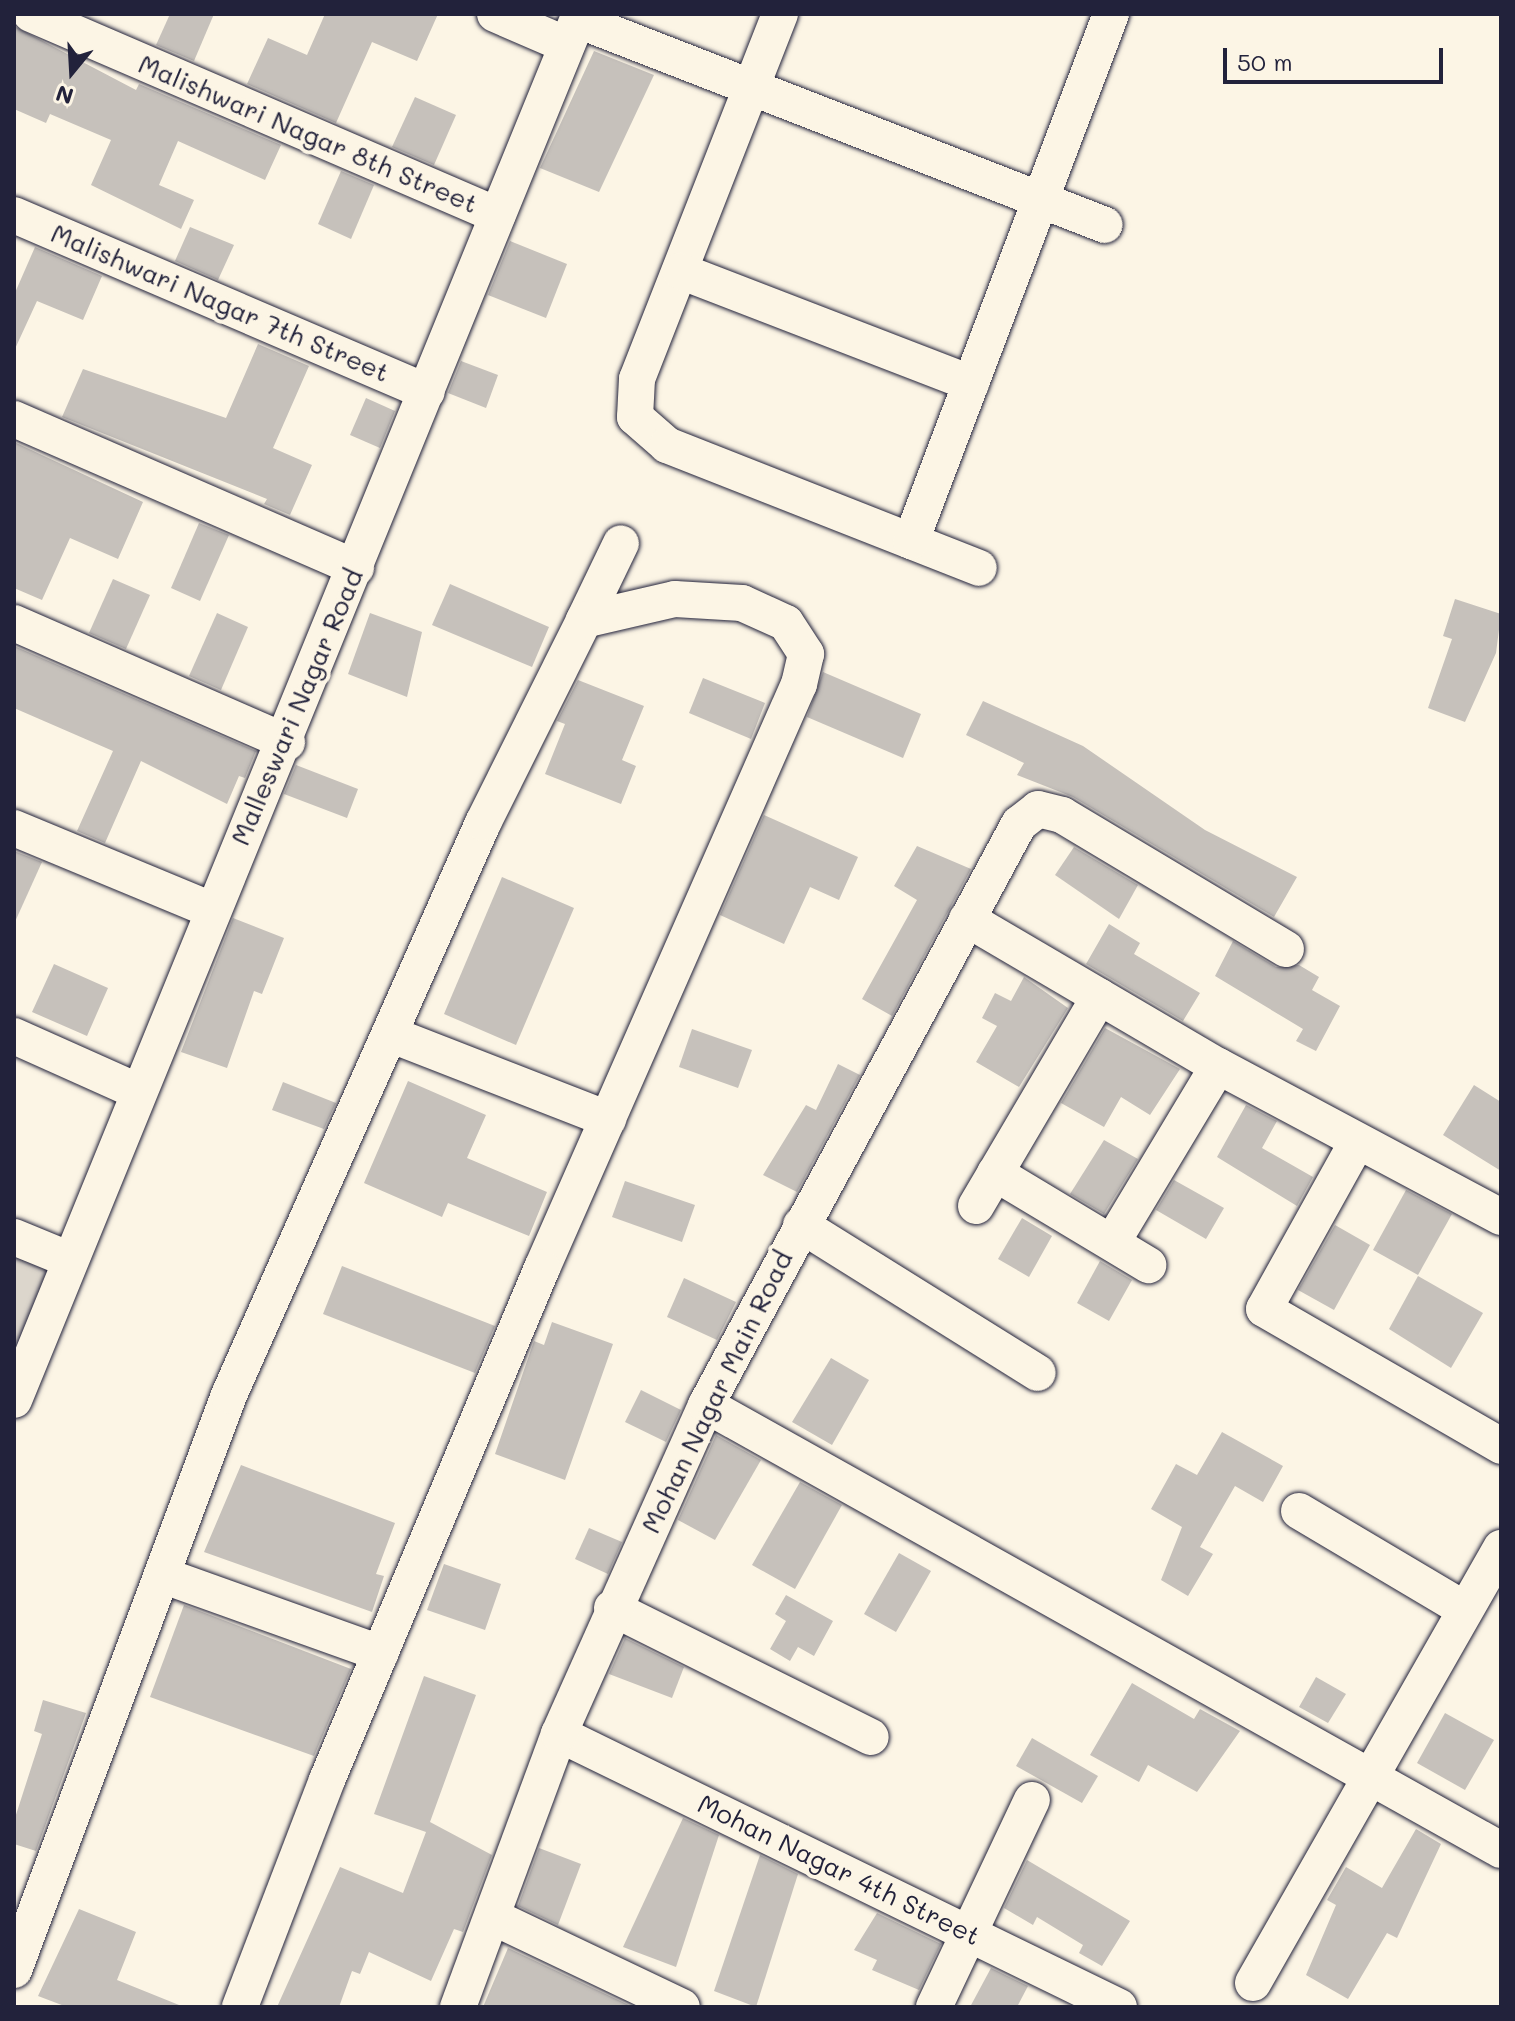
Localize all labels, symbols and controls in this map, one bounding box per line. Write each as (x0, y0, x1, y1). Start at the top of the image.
north arrow (32, 32, 112, 112)
scale bar (1227, 32, 1447, 82)
text: 50 m (1237, 46, 1293, 77)
street label: Malishwari Nagar 8th Street (134, 48, 482, 220)
text: N (52, 79, 77, 112)
street label: Malishwari Nagar 7th Street (46, 218, 394, 388)
street label: Malleswari Nagar Road (225, 564, 369, 850)
street label: Mohan Nagar Main Road (635, 1246, 799, 1538)
street label: Mohan Nagar 4th Street (693, 1788, 985, 1952)

